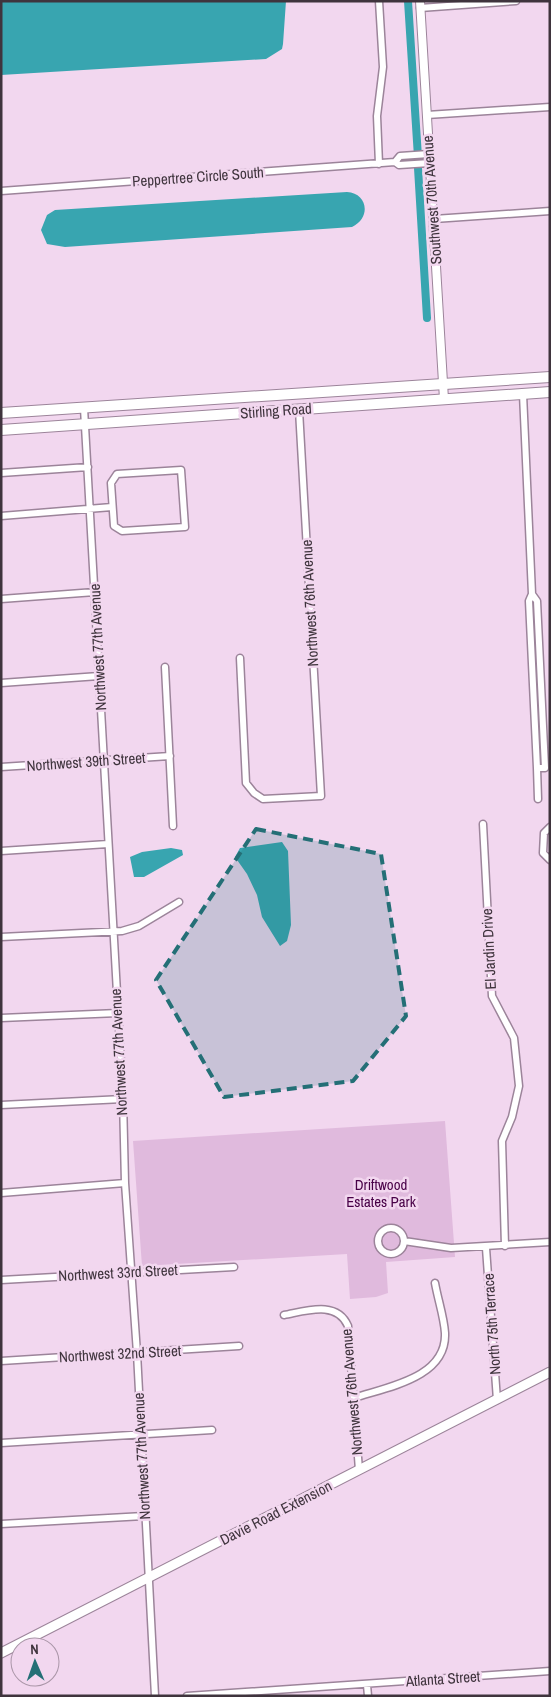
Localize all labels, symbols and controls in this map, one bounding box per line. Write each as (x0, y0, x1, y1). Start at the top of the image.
street label: Southwest 70th Avenue (417, 135, 446, 265)
street label: Peppertree Circle South (131, 161, 265, 192)
street label: Stirling Road (239, 398, 313, 423)
street label: Northwest 76th Avenue (296, 539, 323, 667)
street label: Northwest 77th Avenue (84, 583, 111, 711)
street label: Northwest 39th Street (26, 747, 147, 776)
street label: El Jardin Drive (476, 908, 501, 990)
street label: Northwest 77th Avenue (105, 988, 132, 1116)
park label: Driftwood Estates Park (346, 1174, 417, 1212)
street label: Northwest 33rd Street (58, 1259, 179, 1286)
street label: North 75th Terrace (477, 1272, 506, 1375)
street label: Northwest 76th Avenue (335, 1328, 367, 1456)
street label: Northwest 32nd Street (58, 1340, 182, 1367)
street label: Northwest 77th Avenue (128, 1392, 155, 1520)
street label: Davie Road Extension (216, 1475, 335, 1550)
north arrow (10, 1637, 60, 1687)
text: N (30, 1640, 39, 1658)
street label: Atlanta Street (404, 1665, 481, 1692)

